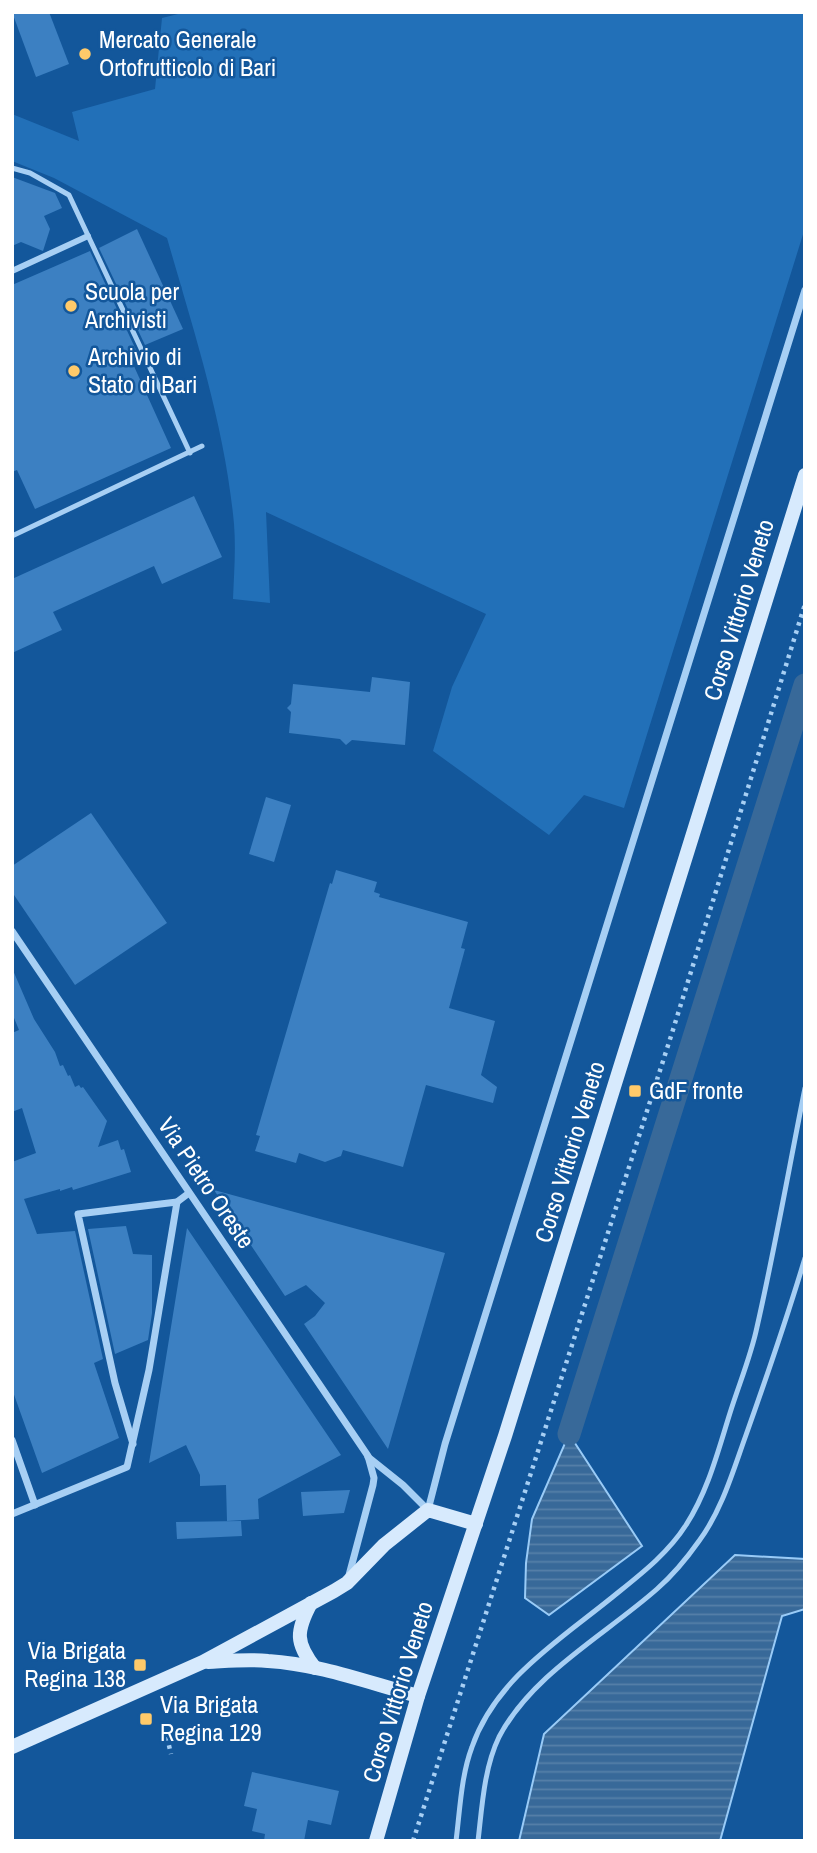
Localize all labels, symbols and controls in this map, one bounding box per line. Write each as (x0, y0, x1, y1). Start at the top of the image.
place label: Mercato Generale Ortofrutticolo di Bari (99, 23, 276, 83)
marker: Mercato Generale Ortofrutticolo di Bari (77, 46, 93, 62)
place label: Scuola per Archivisti (84, 275, 180, 335)
marker: Scuola per Archivisti (63, 298, 79, 314)
place label: Archivio di Stato di Bari (87, 340, 197, 400)
marker: Archivio di Stato di Bari (66, 363, 82, 379)
street label: Corso Vittorio Veneto (695, 515, 781, 704)
street label: Corso Vittorio Veneto (526, 1057, 612, 1246)
place label: GdF fronte (649, 1074, 743, 1106)
marker: GdF fronte (627, 1083, 643, 1099)
street label: Via Pietro Oreste (151, 1111, 263, 1254)
street label: Corso Vittorio Veneto (354, 1597, 440, 1786)
place label: Via Brigata Regina 138 (24, 1634, 126, 1694)
marker: Via Brigata Regina 138 (132, 1657, 148, 1673)
place label: Via Brigata Regina 129 (160, 1688, 262, 1748)
marker: Via Brigata Regina 129 (138, 1711, 154, 1727)

